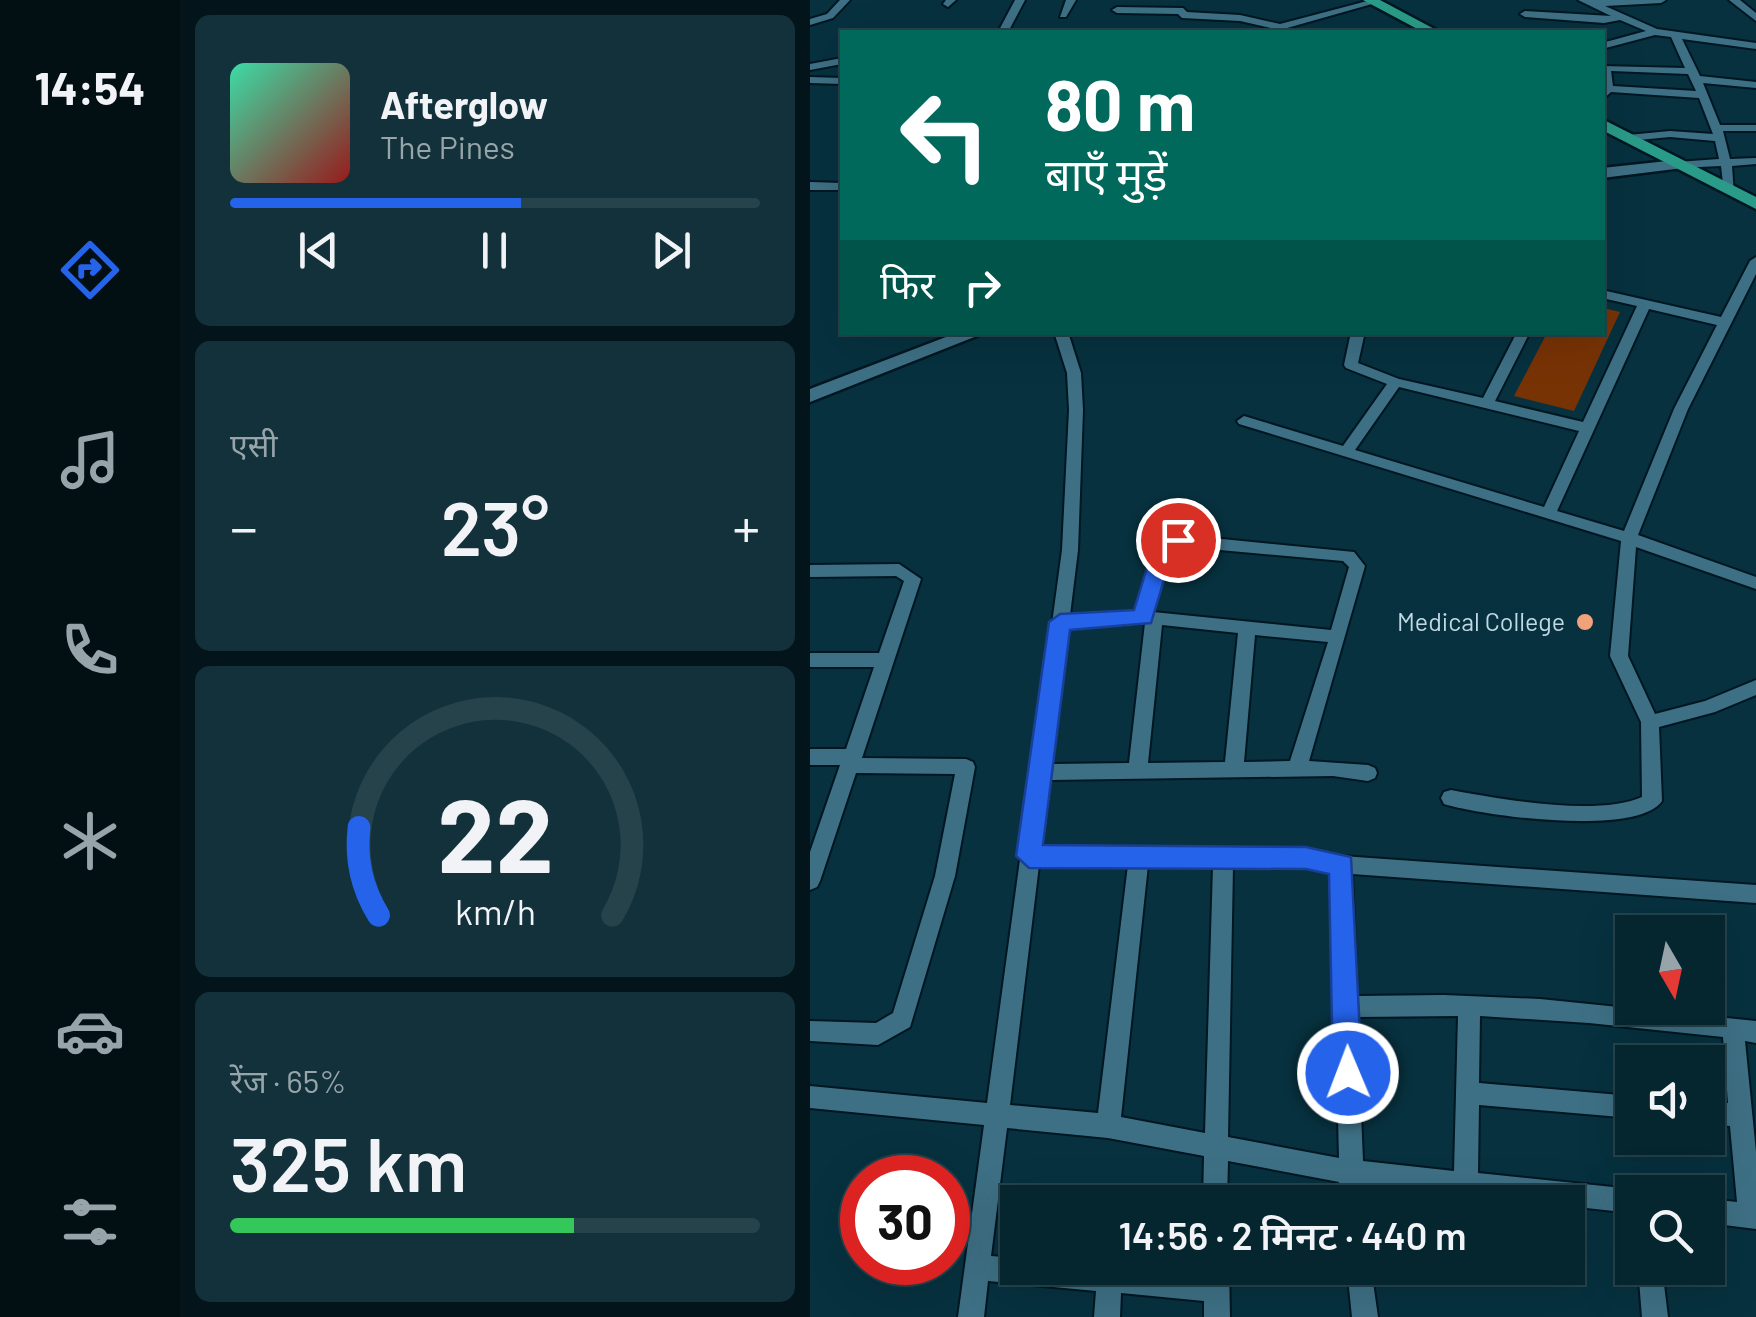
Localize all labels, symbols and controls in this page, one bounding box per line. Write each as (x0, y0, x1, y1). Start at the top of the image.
text: 14:54 (34, 60, 146, 114)
text: 80 m (1045, 61, 1195, 145)
icon: left (880, 70, 1010, 200)
text: Afterglow (380, 81, 548, 127)
text: The Pines (380, 127, 515, 165)
text: बाएँ मुड़ें (1045, 146, 1167, 200)
icon: previous (291, 223, 346, 278)
icon: pause (467, 223, 522, 278)
icon: next (644, 223, 699, 278)
icon: directions (55, 235, 125, 305)
icon: right (955, 260, 1010, 315)
text: फिर (880, 261, 935, 307)
icon: music (55, 425, 125, 495)
text: एसी (230, 425, 278, 463)
text: 23° (441, 481, 549, 571)
text: − (230, 493, 258, 559)
text: + (732, 493, 760, 559)
pin (1136, 498, 1221, 583)
icon: arrive (1151, 513, 1206, 568)
place label: Medical College (1397, 606, 1565, 636)
marker: Medical College (1574, 611, 1596, 633)
icon: phone (55, 615, 125, 685)
text: 22 (437, 769, 553, 894)
icon: climate (55, 806, 125, 876)
text: km/h (455, 889, 535, 932)
north arrow (1615, 915, 1725, 1025)
map controls (1615, 915, 1725, 1285)
icon: car (55, 996, 125, 1066)
position arrow (1296, 1021, 1400, 1125)
button: sound (1615, 1045, 1725, 1155)
text: रेंज · 65% (230, 1061, 346, 1099)
text: 325 km (230, 1117, 467, 1207)
speed limit sign: 30 (840, 1155, 970, 1285)
button: search (1615, 1175, 1725, 1285)
icon: filters (55, 1187, 125, 1257)
text: 14:56 · 2 मिनट · 440 m (1119, 1212, 1466, 1258)

